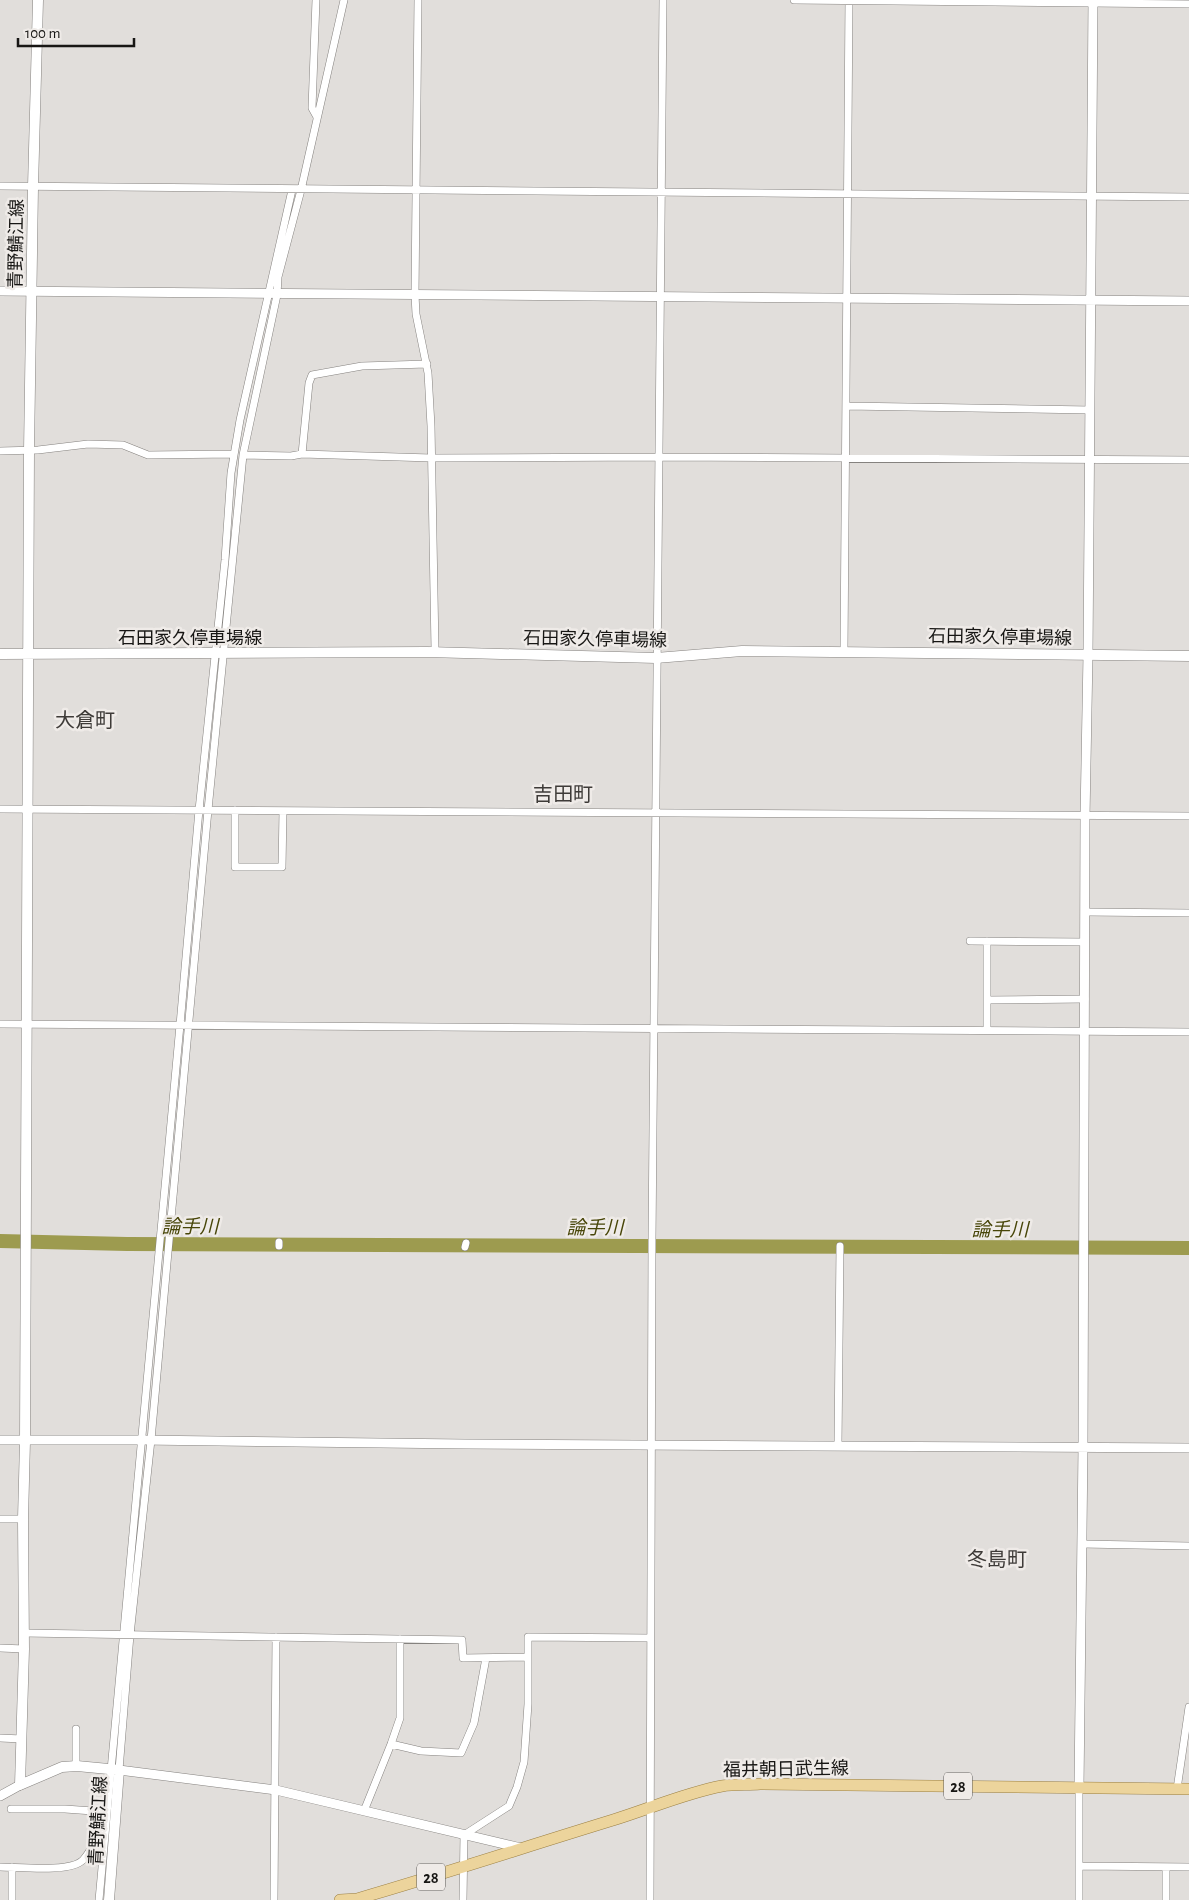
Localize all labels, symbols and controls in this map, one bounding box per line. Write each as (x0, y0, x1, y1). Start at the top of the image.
scale bar (18, 15, 134, 47)
text: 100 m (25, 26, 60, 41)
street label: 青野鯖江線 (5, 199, 27, 289)
street label: 石田家久停車場線 (928, 626, 1072, 648)
street label: 石田家久停車場線 (118, 628, 262, 648)
street label: 石田家久停車場線 (523, 628, 667, 650)
district label: 大倉町 (55, 709, 115, 731)
district label: 吉田町 (533, 784, 593, 805)
water label: 論手川 (161, 1217, 220, 1237)
water label: 論手川 (566, 1218, 625, 1238)
water label: 論手川 (971, 1220, 1030, 1240)
district label: 冬島町 (967, 1549, 1027, 1570)
street label: 福井朝日武生線 (723, 1758, 849, 1780)
road number: 28 (944, 1772, 972, 1800)
street label: 青野鯖江線 (86, 1776, 110, 1866)
road number: 28 (417, 1864, 445, 1890)

